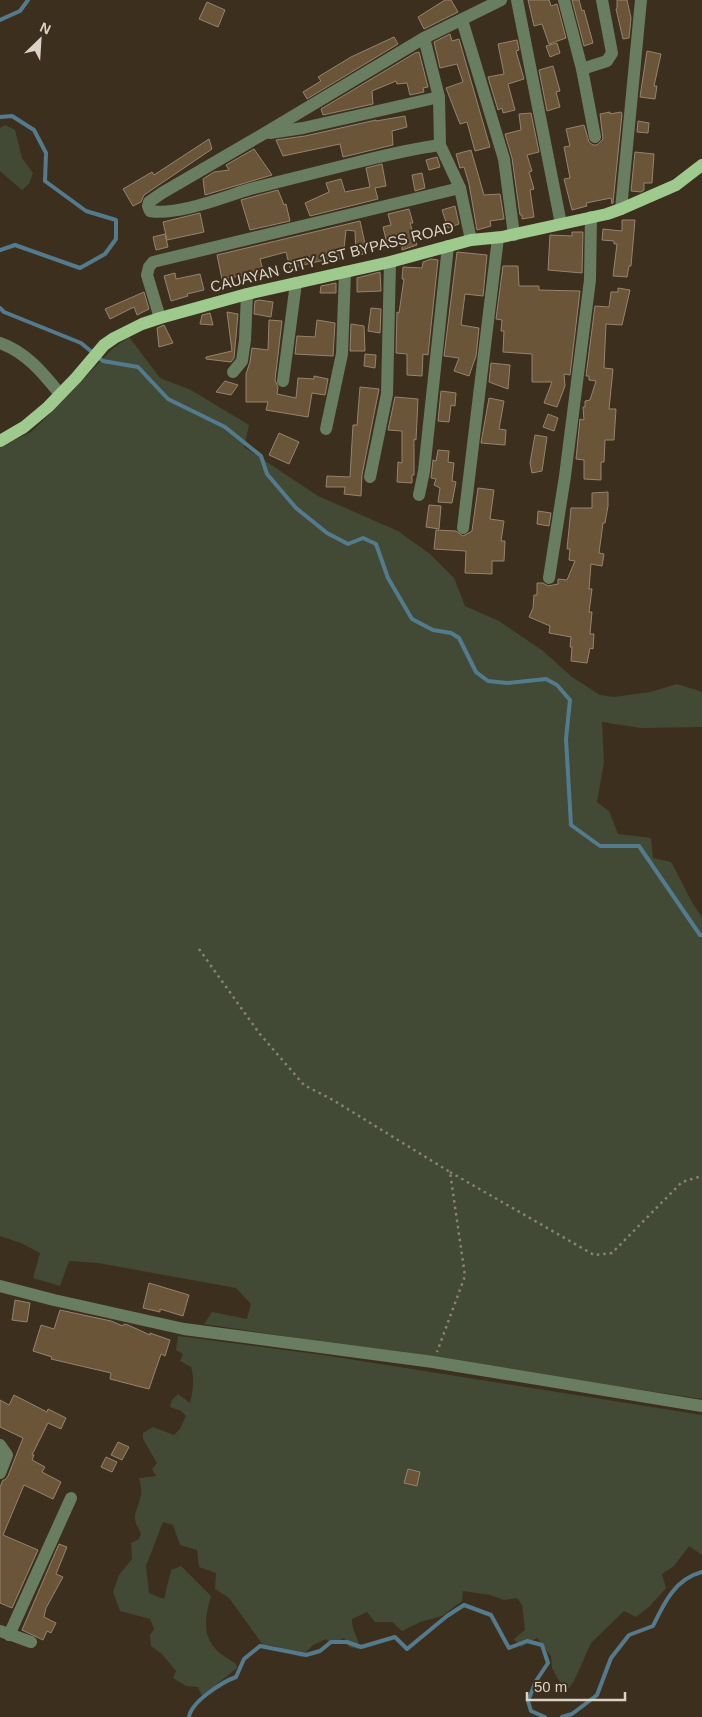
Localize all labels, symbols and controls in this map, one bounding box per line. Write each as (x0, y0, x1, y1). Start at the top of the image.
north arrow (15, 15, 65, 65)
text: N (38, 19, 53, 38)
street label: CAUAYAN CITY 1ST BYPASS ROAD (208, 218, 456, 295)
scale bar (527, 1670, 624, 1702)
text: 50 m (534, 1678, 567, 1695)

